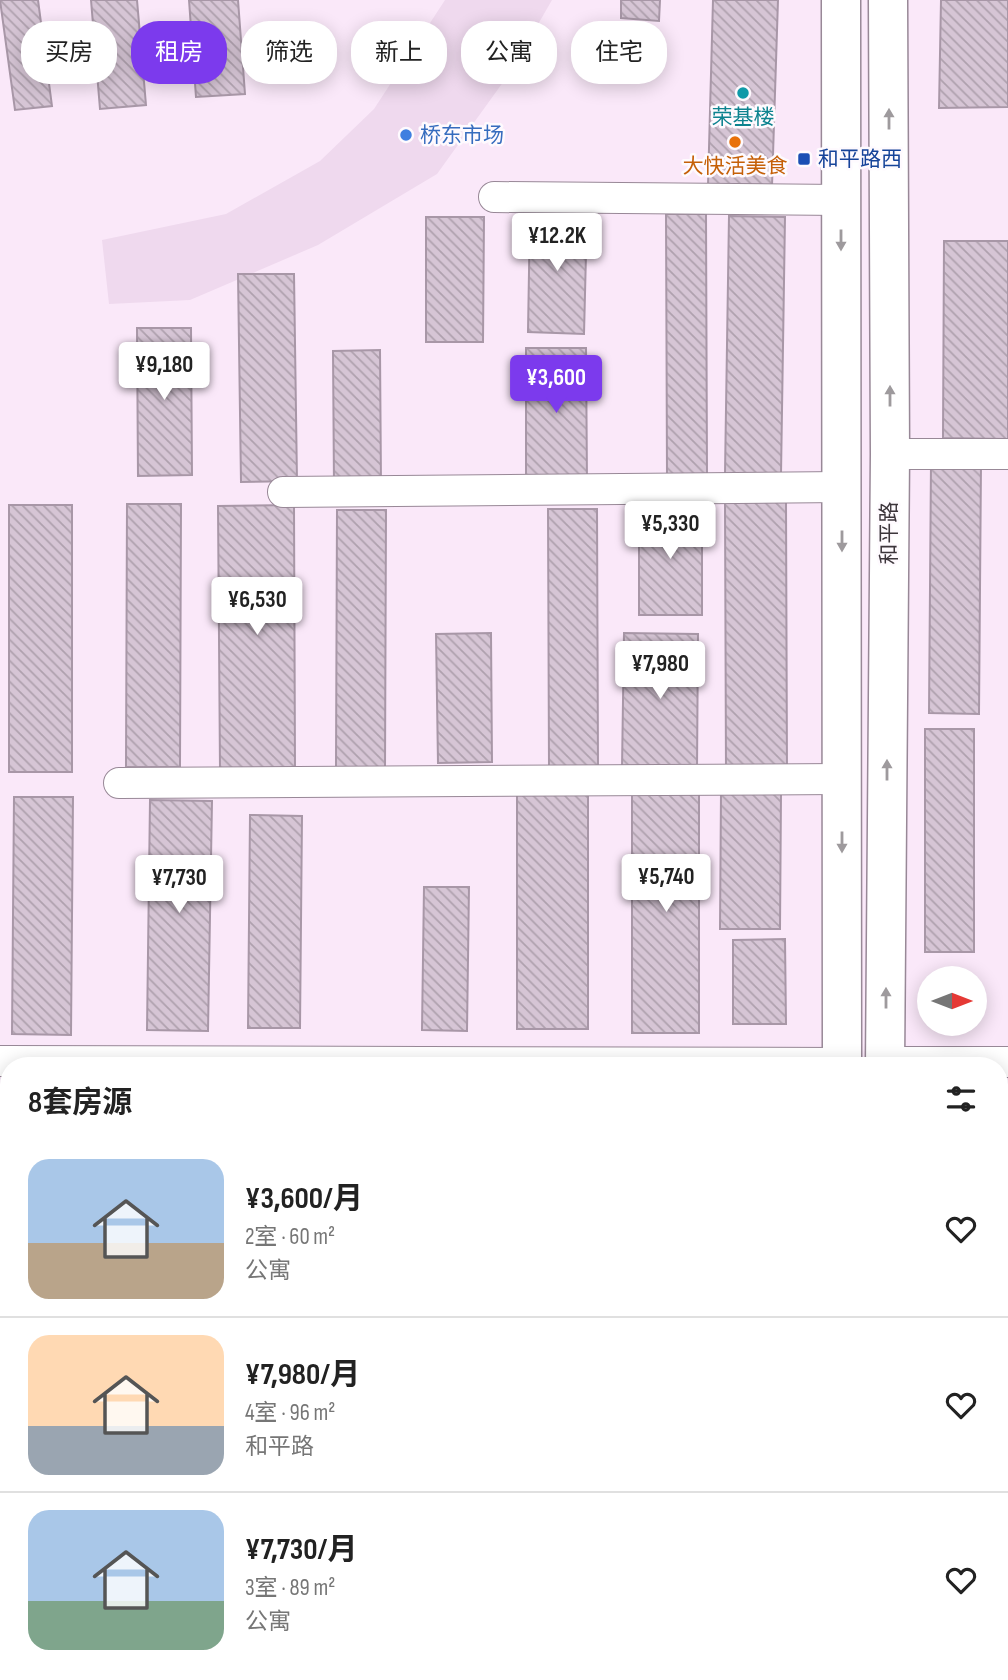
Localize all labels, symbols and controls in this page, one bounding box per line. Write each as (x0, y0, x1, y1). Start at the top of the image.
chip: 买房 (21, 21, 117, 84)
chip: 租房 (131, 21, 227, 84)
chip: 筛选 (241, 21, 337, 84)
chip: 新上 (351, 21, 447, 84)
chip: 公寓 (461, 21, 557, 84)
chip: 住宅 (571, 21, 667, 84)
marker: 荣基楼 (735, 85, 751, 101)
place label: 荣基楼 (712, 105, 775, 130)
one-way arrow (883, 108, 895, 130)
place label: 桥东市场 (420, 123, 504, 148)
marker: 桥东市场 (398, 127, 414, 143)
marker: 大快活美食 (727, 134, 743, 150)
place label: 和平路西 (818, 147, 902, 172)
marker: 和平路西 (796, 151, 812, 167)
place label: 大快活美食 (683, 154, 788, 179)
pin: ¥12.2K (500, 214, 614, 273)
text: ¥12.2K (528, 222, 586, 250)
one-way arrow (835, 229, 847, 251)
pin: ¥9,180 (107, 342, 221, 402)
text: ¥9,180 (135, 351, 193, 379)
pin: ¥3,600 (499, 356, 613, 415)
text: ¥3,600 (526, 364, 586, 392)
one-way arrow (884, 384, 896, 406)
pin: ¥5,330 (613, 502, 727, 561)
street label: 和平路 (877, 502, 902, 565)
text: ¥5,330 (641, 510, 699, 538)
one-way arrow (836, 530, 848, 552)
pin: ¥6,530 (200, 578, 314, 637)
text: ¥6,530 (227, 586, 287, 614)
pin: ¥7,980 (603, 642, 717, 701)
text: ¥7,980 (631, 650, 689, 678)
one-way arrow (882, 759, 893, 781)
one-way arrow (836, 831, 848, 853)
pin: ¥5,740 (609, 855, 723, 914)
pin: ¥7,730 (122, 856, 236, 915)
text: ¥5,740 (638, 863, 694, 891)
text: ¥7,730 (151, 864, 207, 892)
north arrow (917, 966, 987, 1036)
map controls (917, 966, 987, 1036)
one-way arrow (880, 986, 892, 1008)
icon: filters (942, 1080, 980, 1118)
text: 8套房源 (28, 1085, 132, 1121)
text: ¥3,600/月 (245, 1181, 363, 1217)
icon: home (84, 1187, 168, 1271)
icon: heart (942, 1210, 980, 1248)
text: 2室 · 60 m² (245, 1223, 335, 1251)
text: 公寓 (245, 1257, 291, 1285)
text: ¥7,980/月 (245, 1357, 360, 1393)
icon: home (84, 1363, 168, 1447)
icon: heart (942, 1386, 980, 1424)
text: 4室 · 96 m² (245, 1399, 335, 1427)
text: 和平路 (245, 1433, 314, 1461)
text: ¥7,730/月 (245, 1532, 357, 1568)
icon: home (84, 1538, 168, 1622)
icon: heart (942, 1561, 980, 1599)
text: 3室 · 89 m² (245, 1574, 335, 1602)
text: 公寓 (245, 1608, 291, 1636)

